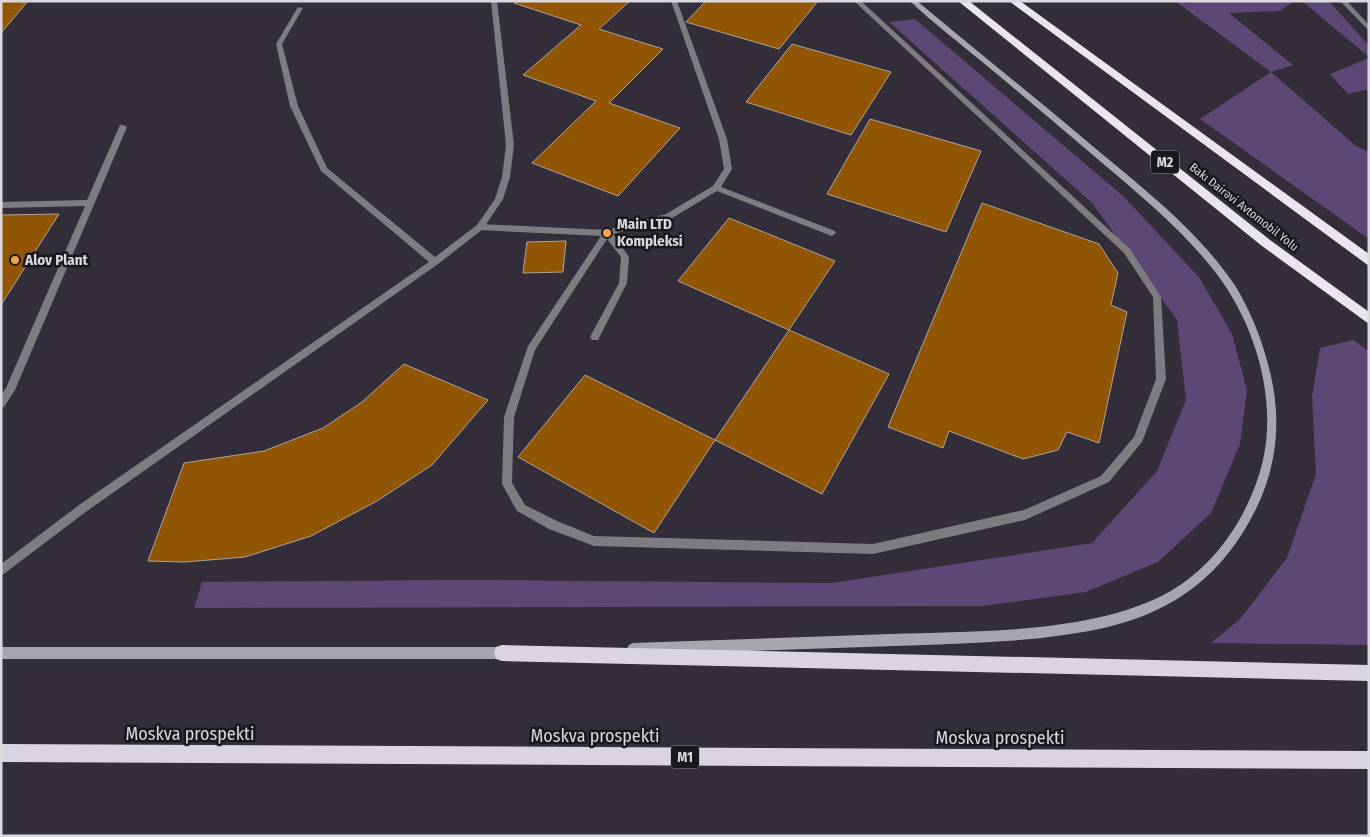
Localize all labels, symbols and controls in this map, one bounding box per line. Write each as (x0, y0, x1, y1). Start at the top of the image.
road number: M2 (1151, 150, 1179, 173)
street label: Bakı Dairəvi Avtomobil Yolu (1187, 160, 1301, 254)
place label: Main LTD Kompleksi (617, 215, 683, 250)
marker: Main LTD Kompleksi (601, 227, 613, 239)
place label: Alov Plant (24, 251, 89, 269)
marker: Alov Plant (9, 254, 21, 266)
street label: Moskva prospekti (126, 723, 254, 745)
street label: Moskva prospekti (531, 725, 659, 747)
street label: Moskva prospekti (936, 727, 1064, 749)
road number: M1 (671, 746, 699, 769)

